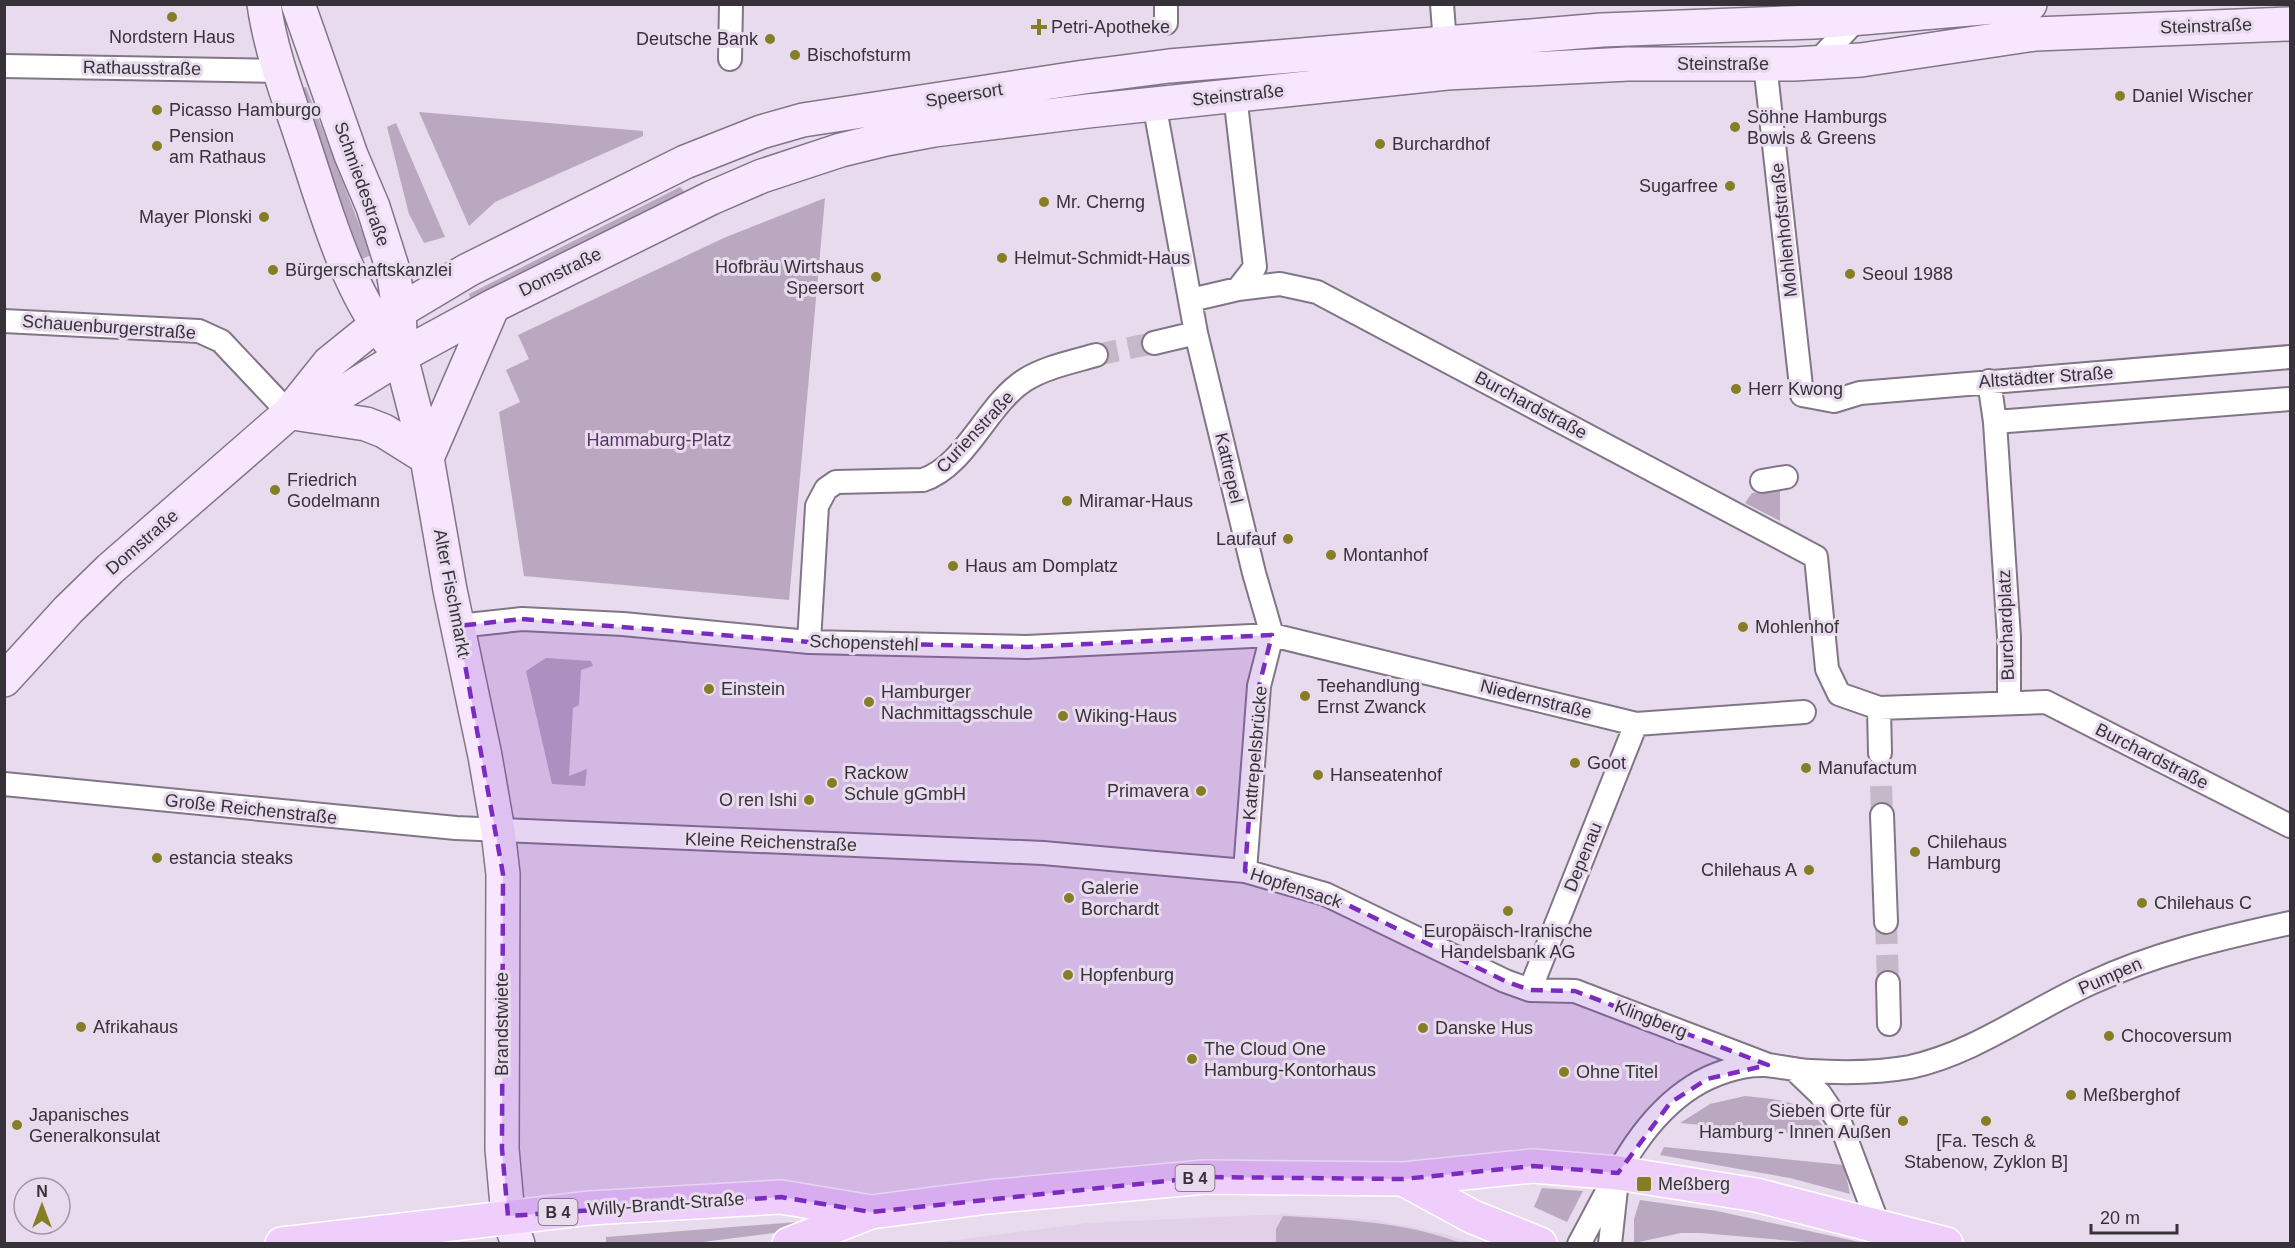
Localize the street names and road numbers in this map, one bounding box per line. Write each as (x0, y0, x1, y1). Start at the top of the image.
street label: Steinstraße (2160, 14, 2252, 38)
street label: Steinstraße (1677, 54, 1769, 74)
street label: Rathausstraße (83, 57, 201, 79)
street label: Speersort (924, 79, 1004, 111)
street label: Steinstraße (1191, 80, 1285, 110)
street label: Schmiedestraße (330, 119, 394, 249)
street label: Mohlenhofstraße (1767, 162, 1801, 298)
street label: Domstraße (516, 244, 604, 300)
street label: Schauenburgerstraße (21, 311, 197, 343)
street label: Altstädter Straße (1978, 362, 2114, 392)
street label: Burchardstraße (1472, 367, 1590, 443)
street label: Curienstraße (932, 387, 1018, 477)
street label: Kattrepel (1211, 431, 1247, 505)
street label: Domstraße (102, 505, 182, 579)
street label: Alter Fischmarkt (430, 527, 474, 659)
street label: Burchardplatz (1994, 569, 2018, 681)
street label: Schopenstehl (809, 631, 919, 655)
street label: Niedernstraße (1478, 676, 1594, 722)
street label: Kattrepelsbrücke (1239, 685, 1271, 821)
street label: Burchardstraße (2092, 719, 2212, 793)
street label: Große Reichenstraße (164, 790, 338, 828)
street label: Depenau (1560, 819, 1606, 895)
street label: Kleine Reichenstraße (685, 829, 857, 855)
street label: Hopfensack (1248, 864, 1345, 913)
street label: Pumpen (2075, 953, 2145, 999)
street label: Brandstwiete (492, 972, 512, 1076)
street label: Klingberg (1612, 996, 1690, 1042)
road number: B 4 (1176, 1165, 1214, 1191)
street label: Willy-Brandt-Straße (587, 1189, 745, 1219)
road number: B 4 (538, 1199, 578, 1225)

